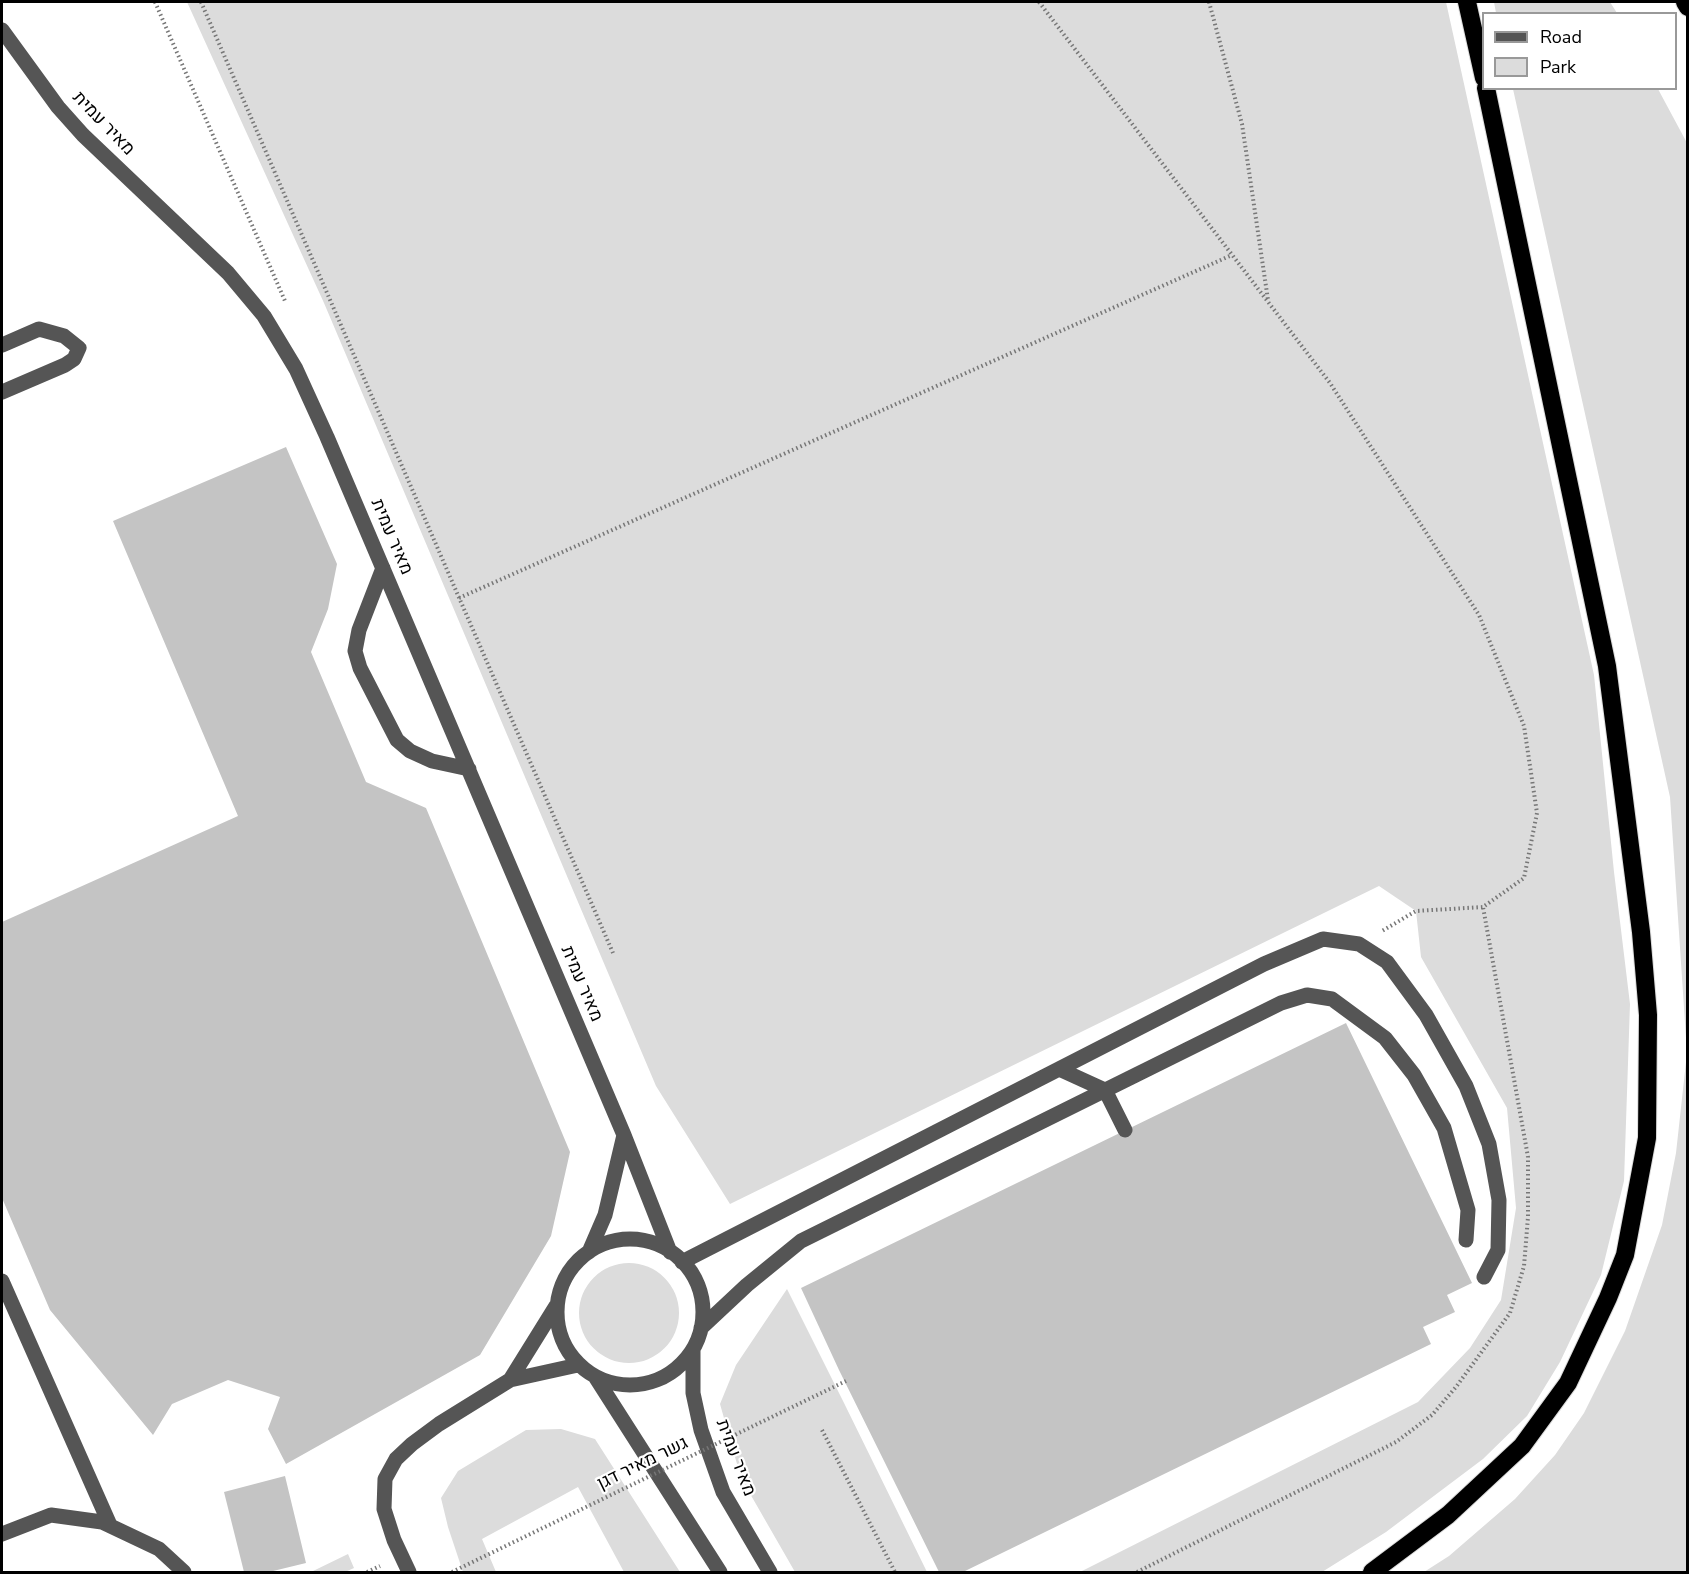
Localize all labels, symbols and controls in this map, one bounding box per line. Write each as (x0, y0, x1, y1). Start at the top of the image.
legend (1482, 12, 1677, 90)
text: Road (1540, 25, 1582, 49)
text: Park (1540, 55, 1576, 79)
street label: מאיר עמית (67, 88, 139, 160)
street label: מאיר עמית (365, 496, 417, 578)
street label: מאיר עמית (555, 943, 607, 1025)
street label: מאיר עמית (711, 1417, 759, 1499)
street label: גשר מאיר דגן (594, 1433, 692, 1495)

